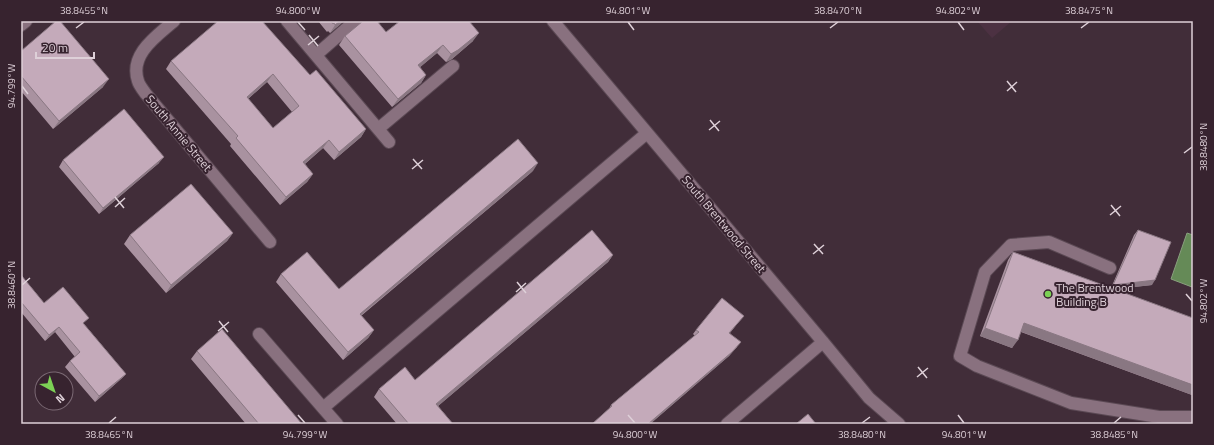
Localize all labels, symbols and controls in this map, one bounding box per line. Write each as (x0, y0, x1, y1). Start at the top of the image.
text: 38.8455°N (60, 3, 108, 18)
text: 94.800°W (276, 3, 320, 18)
text: 94.801°W (606, 3, 650, 18)
text: 38.8470°N (814, 3, 862, 18)
text: 94.802°W (936, 3, 980, 18)
text: 38.8475°N (1065, 3, 1113, 18)
scale bar (36, 34, 94, 60)
text: 20 m (42, 38, 68, 57)
text: 94.799°W (4, 64, 19, 108)
street label: South Annie Street (141, 91, 217, 176)
text: 38.8480°N (1196, 123, 1211, 171)
street label: South Brentwood Street (677, 171, 771, 278)
text: 38.8460°N (4, 261, 19, 309)
place label: The Brentwood Building B (1056, 278, 1134, 311)
text: 94.802°W (1196, 279, 1211, 323)
marker: The Brentwood Building B (1043, 289, 1053, 299)
north arrow (34, 371, 74, 411)
text: N (52, 390, 68, 407)
text: 38.8465°N (85, 427, 133, 442)
text: 94.799°W (283, 427, 327, 442)
text: 94.800°W (613, 427, 657, 442)
text: 38.8480°N (838, 427, 886, 442)
text: 94.801°W (942, 427, 986, 442)
text: 38.8485°N (1090, 427, 1138, 442)

